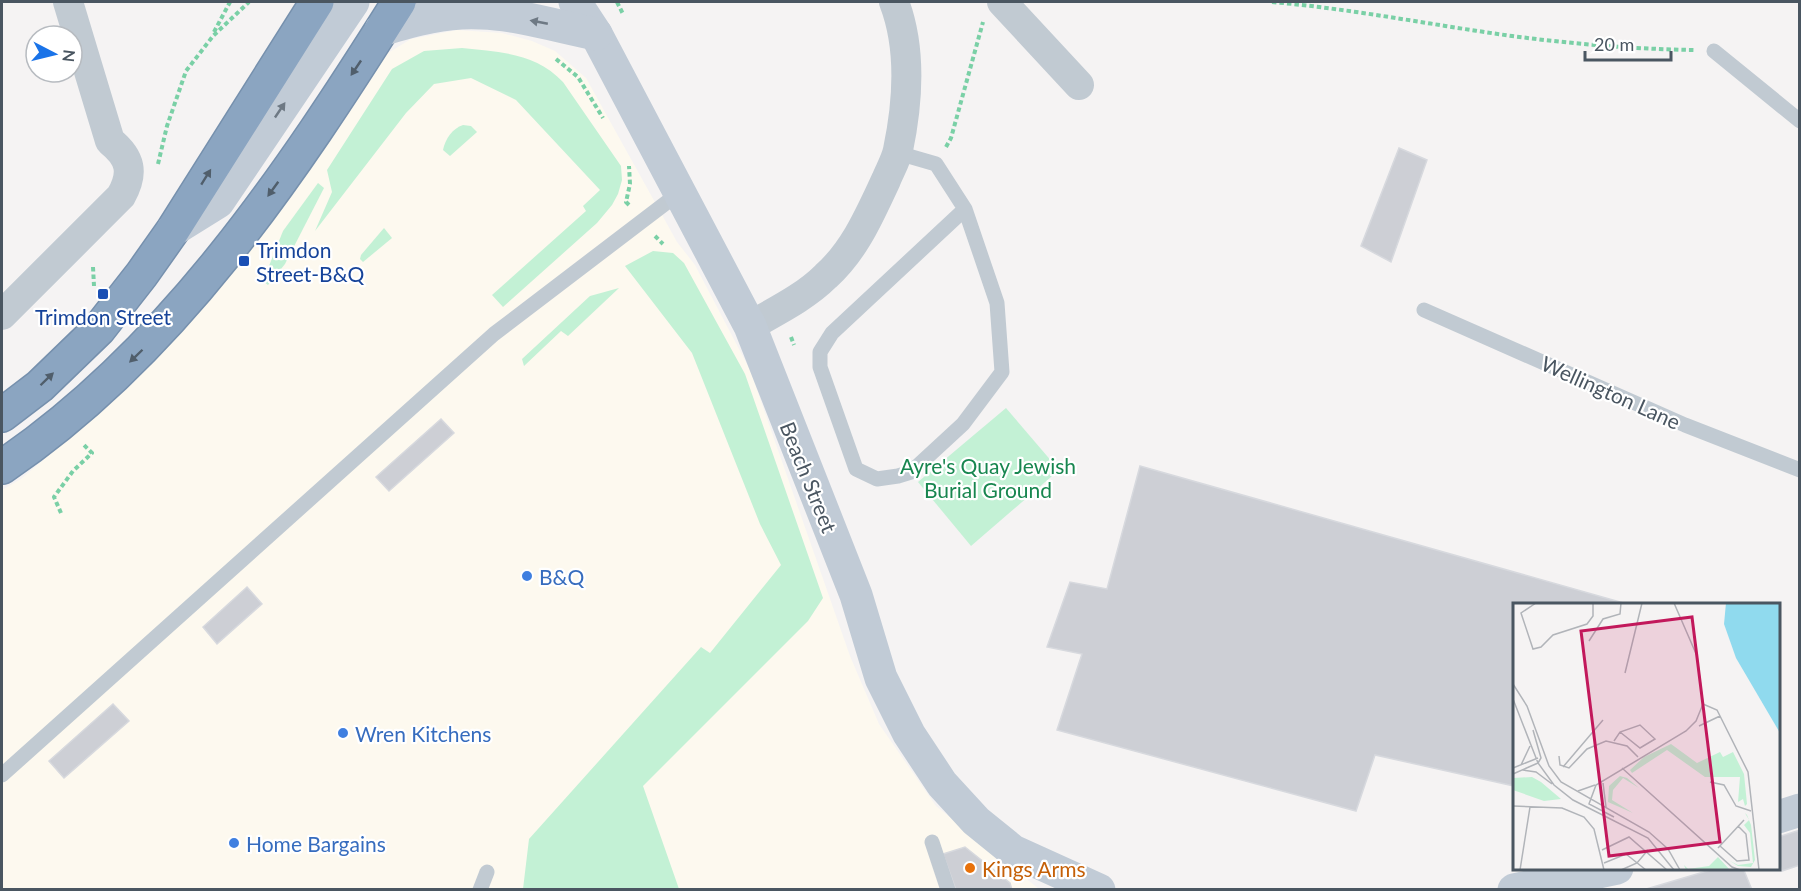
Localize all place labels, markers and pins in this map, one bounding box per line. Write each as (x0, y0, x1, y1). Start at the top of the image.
place label: Trimdon Street-B&Q (256, 237, 365, 286)
marker: Trimdon Street-B&Q (237, 254, 251, 268)
marker: Trimdon Street (96, 287, 110, 301)
place label: Trimdon Street (35, 304, 172, 329)
place label: B&Q (539, 564, 585, 589)
marker: B&Q (520, 569, 534, 583)
place label: Wren Kitchens (355, 721, 491, 746)
marker: Wren Kitchens (336, 726, 350, 740)
place label: Home Bargains (246, 831, 386, 856)
marker: Home Bargains (227, 836, 241, 850)
place label: Kings Arms (982, 856, 1086, 881)
marker: Kings Arms (963, 861, 977, 875)

